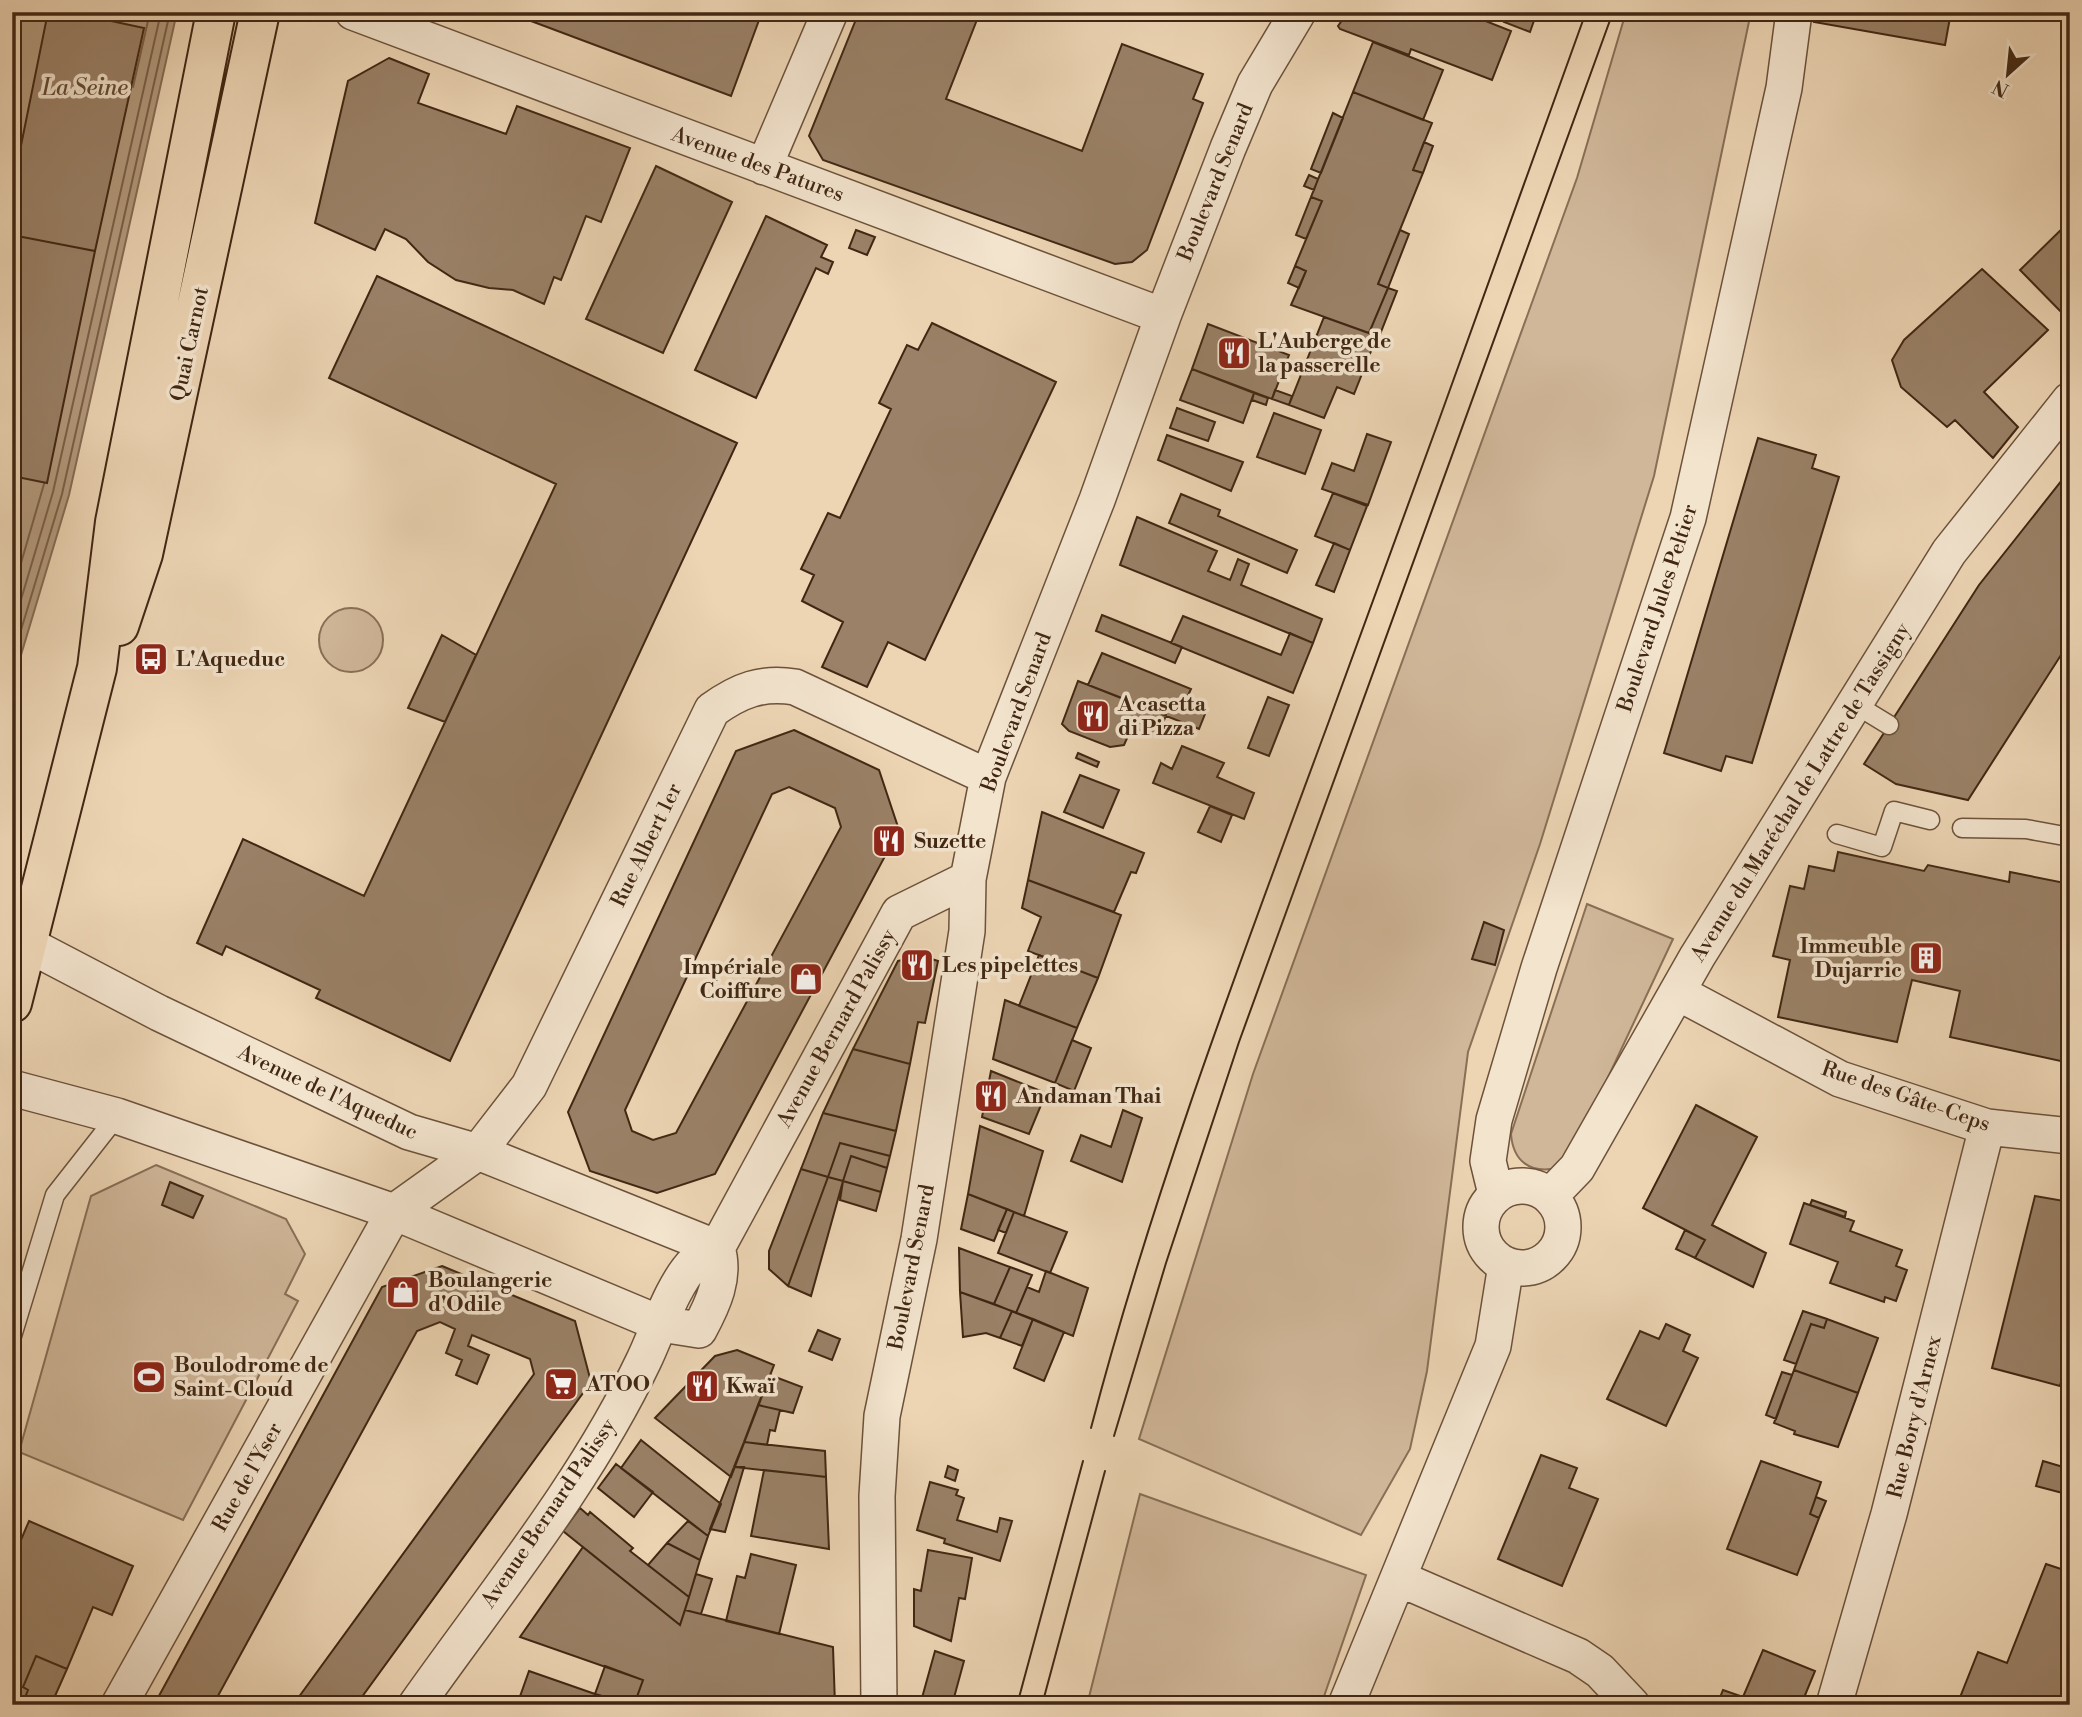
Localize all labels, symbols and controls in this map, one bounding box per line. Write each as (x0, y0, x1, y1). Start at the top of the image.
north arrow (1974, 38, 2044, 108)
water label: La Seine (41, 74, 128, 102)
text: N (1989, 74, 2013, 102)
street label: Boulevard Senard (1172, 100, 1259, 266)
street label: Avenue des Patures (667, 121, 847, 208)
street label: Quai Carnot (165, 284, 215, 404)
place label: L'Auberge de la passerelle (1258, 329, 1391, 379)
restaurant icon: L'Auberge de la passerelle (1215, 334, 1253, 372)
street label: Boulevard Jules Peltier (1612, 501, 1704, 716)
street label: Avenue du Maréchal de Lattre de Tassigny (1685, 618, 1917, 968)
street label: Boulevard Senard (976, 629, 1058, 797)
bus stop icon: L'Aqueduc (132, 640, 170, 678)
place label: L'Aqueduc (176, 647, 285, 673)
place label: A casetta di Pizza (1117, 692, 1206, 742)
restaurant icon: A casetta di Pizza (1074, 697, 1112, 735)
street label: Rue Albert 1er (606, 779, 688, 912)
restaurant icon: Suzette (870, 822, 908, 860)
place label: Suzette (914, 829, 986, 855)
street label: Avenue Bernard Palissy (771, 924, 903, 1133)
place label: Immeuble Dujarric (1800, 934, 1902, 984)
building icon: Immeuble Dujarric (1907, 939, 1945, 977)
restaurant icon: Les pipelettes (898, 946, 936, 984)
place label: Les pipelettes (942, 953, 1078, 979)
place label: Impériale Coiffure (683, 955, 782, 1005)
shop icon: Impériale Coiffure (787, 960, 825, 998)
street label: Avenue de l'Aqueduc (233, 1039, 422, 1146)
street label: Rue des Gâte-Ceps (1818, 1056, 1993, 1138)
restaurant icon: Andaman Thai (972, 1077, 1010, 1115)
place label: Andaman Thai (1015, 1084, 1161, 1110)
street label: Boulevard Senard (883, 1182, 941, 1353)
place label: Boulangerie d'Odile (428, 1268, 552, 1318)
shop icon: Boulangerie d'Odile (384, 1273, 422, 1311)
street label: Rue Bory d'Arnex (1882, 1333, 1948, 1501)
place label: Boulodrome de Saint-Cloud (174, 1353, 329, 1403)
sports icon: Boulodrome de Saint-Cloud (130, 1358, 168, 1396)
supermarket icon: ATOO (542, 1365, 580, 1403)
restaurant icon: Kwaï (683, 1367, 721, 1405)
place label: ATOO (585, 1372, 650, 1398)
place label: Kwaï (726, 1374, 775, 1400)
street label: Avenue Bernard Palissy (475, 1413, 622, 1614)
street label: Rue de l'Yser (207, 1418, 289, 1537)

